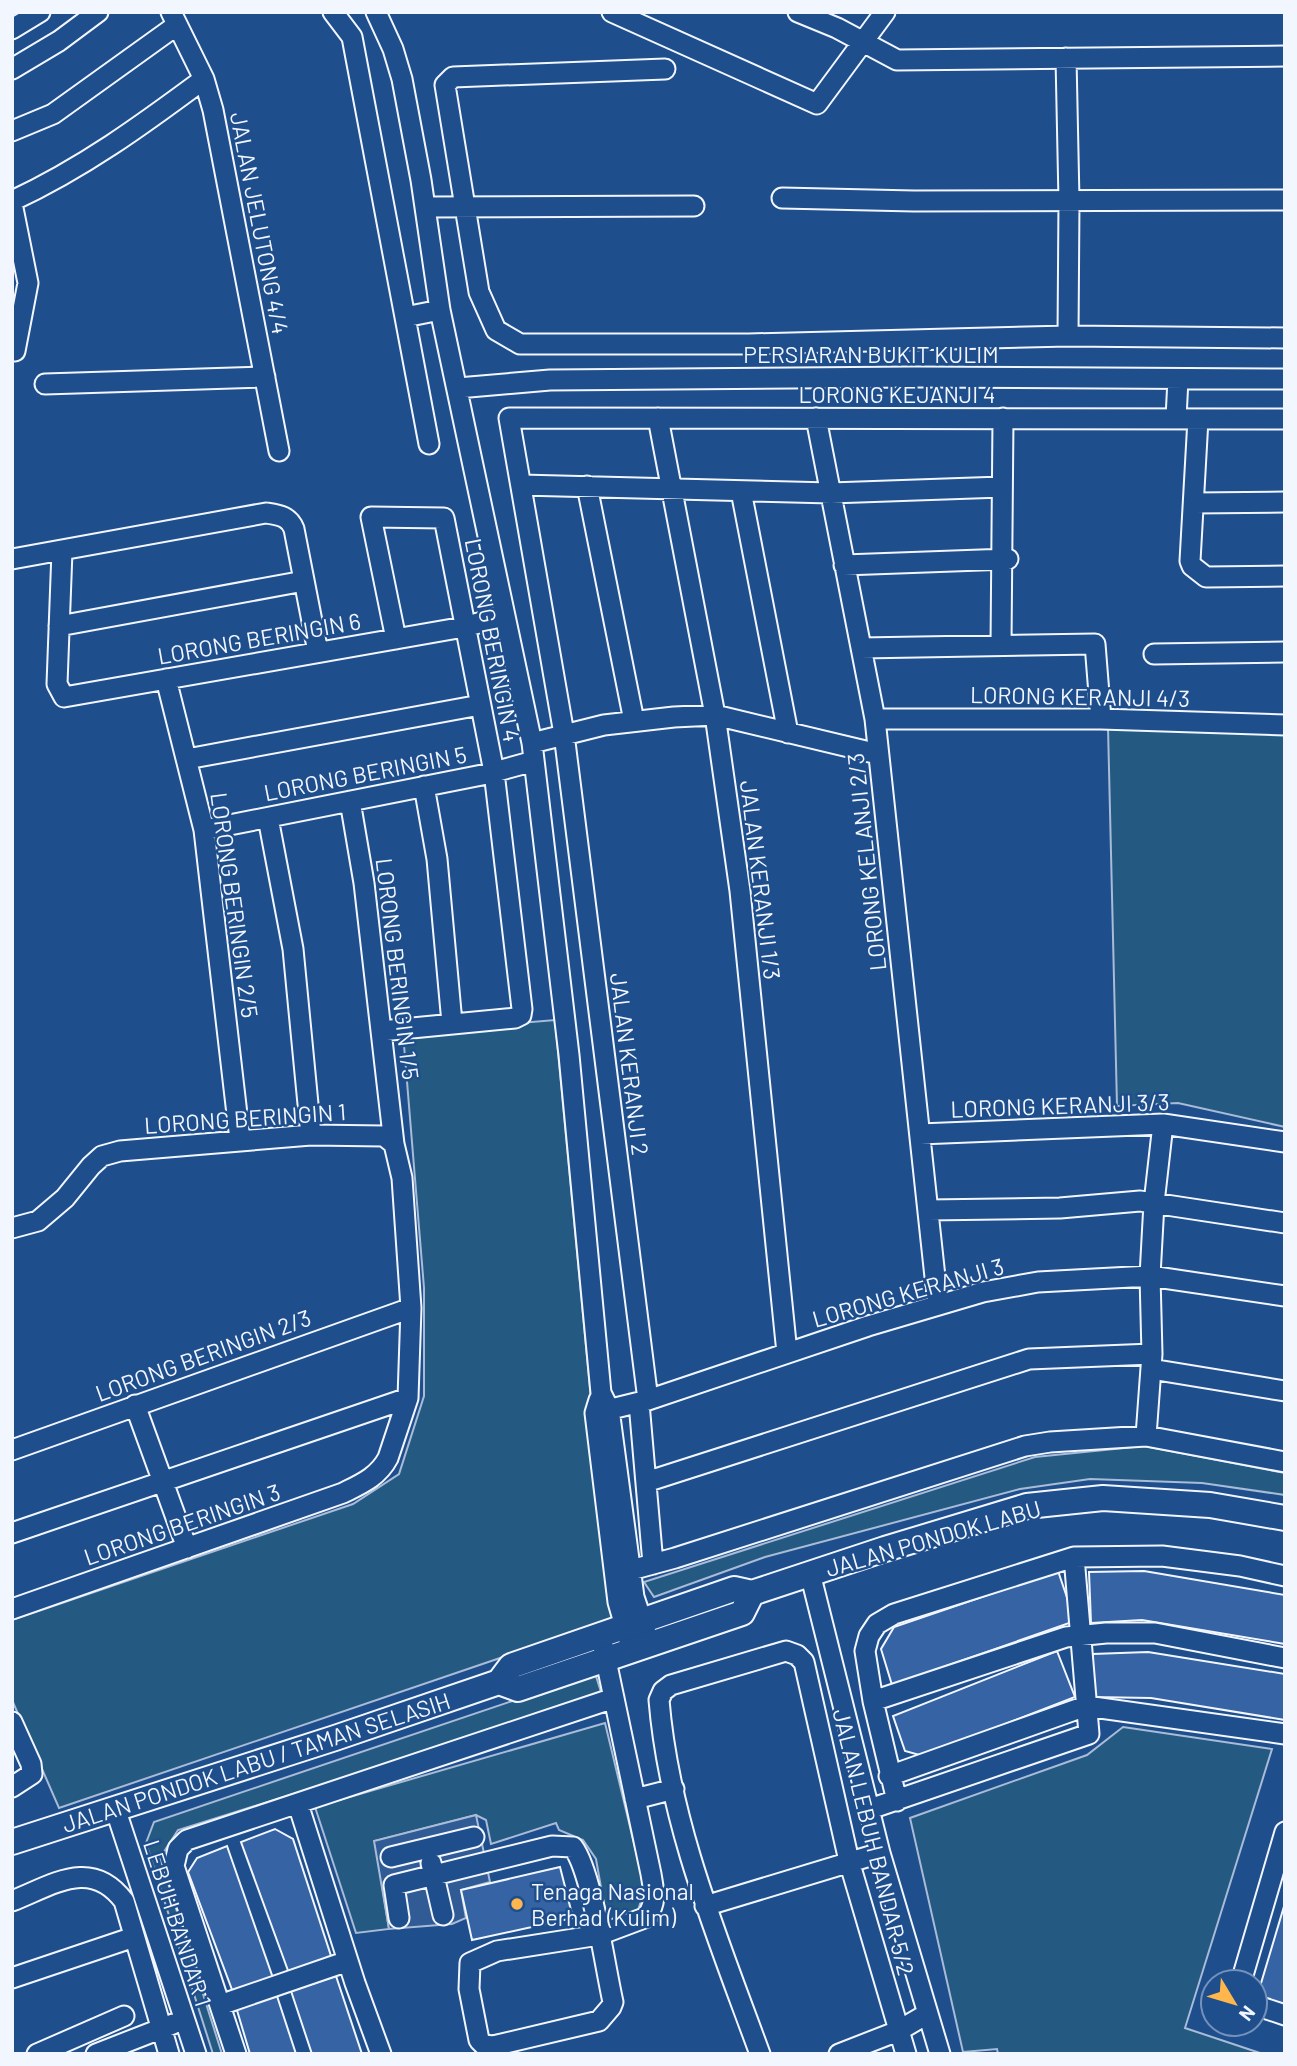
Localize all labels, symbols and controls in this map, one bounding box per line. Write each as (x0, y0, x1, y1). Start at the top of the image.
street label: JALAN JELUTONG 4/4 (225, 110, 295, 336)
street label: PERSIARAN BUKIT KULIM (743, 340, 999, 368)
street label: LORONG KEJANJI 4 (799, 380, 996, 408)
street label: LORONG BERINGIN 4 (460, 536, 526, 744)
street label: LORONG BERINGIN 6 (155, 606, 363, 670)
street label: LORONG KERANJI 4/3 (970, 680, 1190, 712)
street label: LORONG BERINGIN 5 (261, 740, 469, 806)
street label: LORONG KELANJI 2/3 (841, 752, 891, 972)
street label: JALAN KERANJI 1/3 (735, 779, 787, 981)
street label: LORONG BERINGIN 2/5 (205, 790, 265, 1020)
street label: LORONG BERINGIN 1/5 (371, 857, 425, 1081)
street label: JALAN KERANJI 2 (605, 971, 655, 1157)
street label: LORONG KERANJI 3/3 (950, 1087, 1170, 1123)
street label: LORONG BERINGIN 1 (143, 1097, 347, 1139)
street label: LORONG KERANJI 3 (809, 1251, 1007, 1333)
street label: LORONG BERINGIN 2/3 (91, 1303, 315, 1407)
street label: LORONG BERINGIN 3 (80, 1477, 284, 1571)
street label: JALAN PONDOK LABU (822, 1494, 1044, 1582)
street label: JALAN PONDOK LABU / TAMAN SELASIH (58, 1686, 454, 1838)
street label: JALAN LEBUH BANDAR 5/2 (827, 1706, 921, 1978)
street label: LEBUH BANDAR 1 (138, 1836, 218, 2010)
place label: Tenaga Nasional Berhad (Kulim) (531, 1877, 694, 1931)
marker: Tenaga Nasional Berhad (Kulim) (509, 1896, 525, 1912)
north arrow (1199, 1968, 1269, 2038)
text: N (1235, 2002, 1261, 2026)

